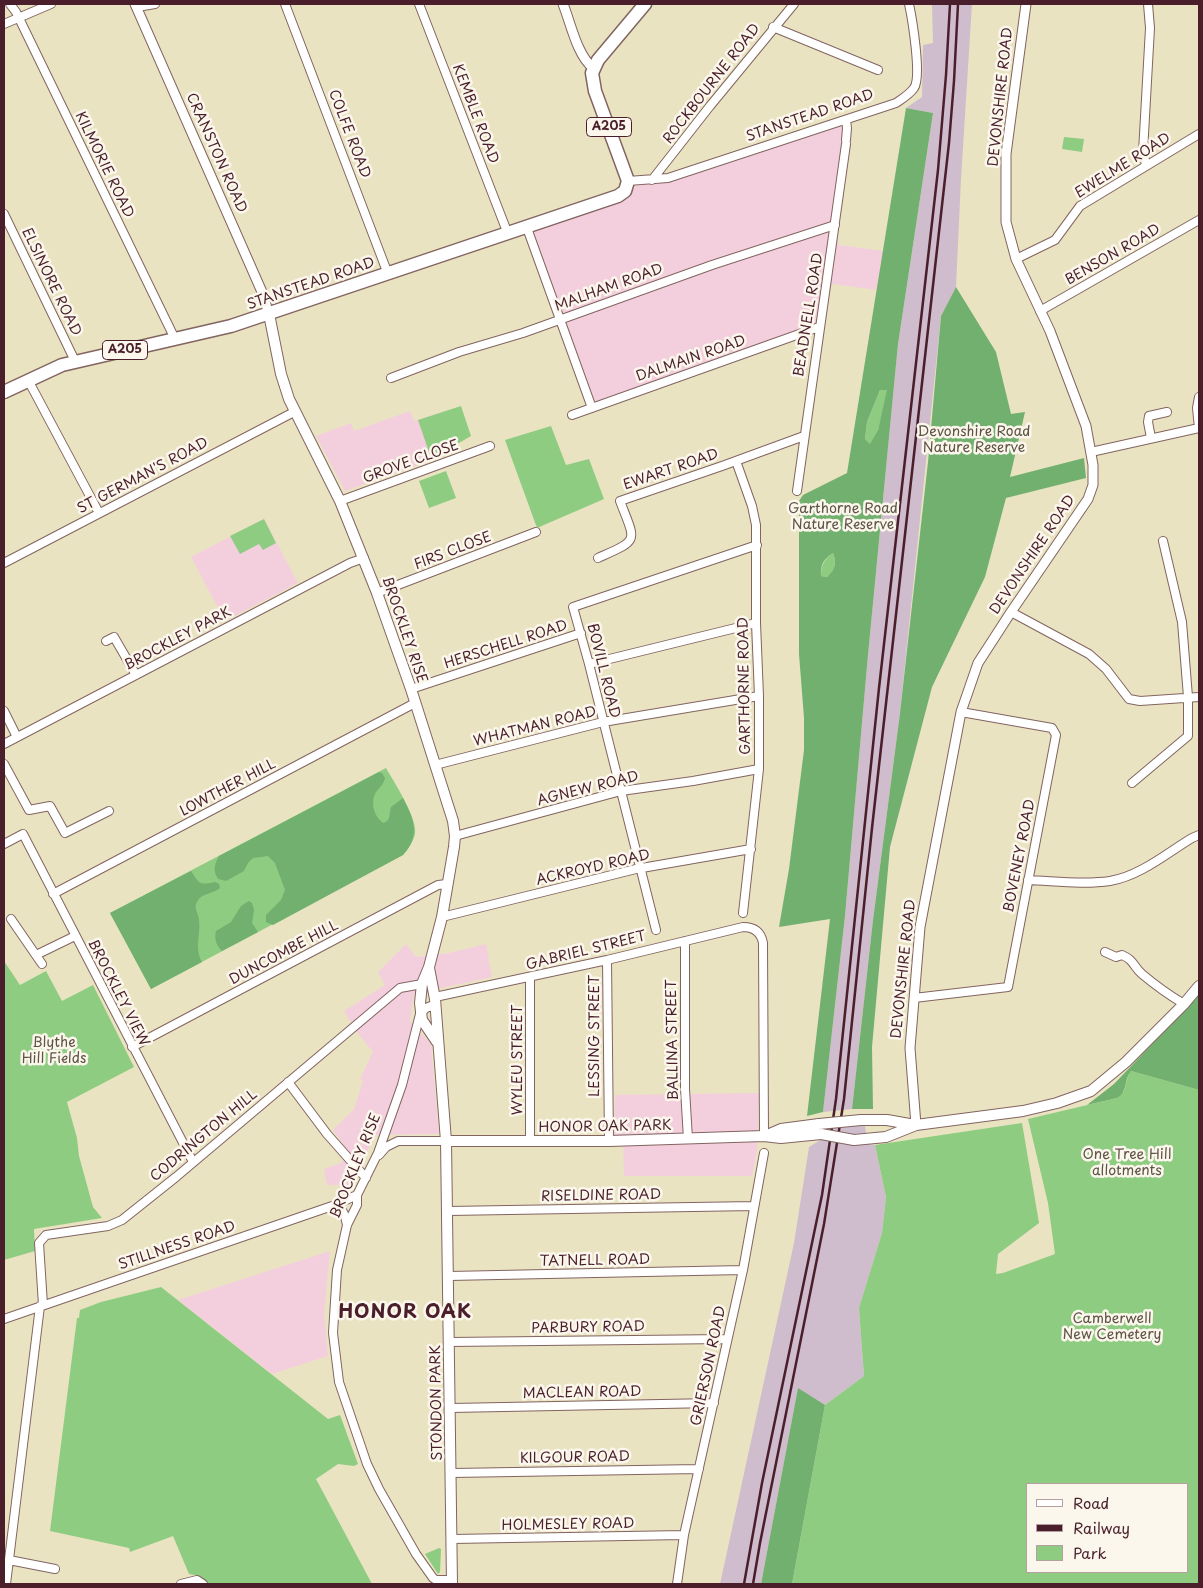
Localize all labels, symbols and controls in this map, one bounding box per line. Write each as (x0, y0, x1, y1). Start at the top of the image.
street label: ROCKBOURNE ROAD (660, 21, 764, 147)
street label: DEVONSHIRE ROAD (985, 26, 1017, 168)
street label: KEMBLE ROAD (448, 62, 502, 166)
street label: STANSTEAD ROAD (744, 86, 876, 146)
street label: COLFE ROAD (324, 87, 374, 181)
street label: CRANSTON ROAD (182, 91, 250, 215)
street label: KILMORIE ROAD (71, 109, 137, 221)
road number: A205 (586, 118, 632, 136)
street label: EWELME ROAD (1072, 130, 1174, 202)
street label: BENSON ROAD (1063, 221, 1163, 289)
street label: ELSINORE ROAD (18, 225, 84, 339)
street label: BEADNELL ROAD (791, 252, 827, 378)
street label: STANSTEAD ROAD (245, 254, 377, 314)
street label: MALHAM ROAD (553, 261, 665, 315)
street label: DALMAIN ROAD (634, 332, 748, 386)
road number: A205 (102, 340, 148, 360)
park label: Devonshire Road Nature Reserve (918, 424, 1030, 457)
street label: ST GERMAN'S ROAD (75, 434, 211, 518)
street label: GROVE CLOSE (361, 437, 461, 487)
street label: EWART ROAD (621, 446, 721, 494)
street label: DEVONSHIRE ROAD (987, 492, 1079, 618)
park label: Garthorne Road Nature Reserve (788, 501, 898, 534)
street label: FIRS CLOSE (412, 529, 494, 573)
street label: BROCKLEY RISE (378, 574, 430, 686)
street label: BROCKLEY PARK (122, 604, 234, 674)
street label: HERSCHELL ROAD (442, 617, 570, 673)
street label: GARTHORNE ROAD (735, 617, 755, 755)
street label: BOVILL ROAD (583, 622, 623, 720)
street label: WHATMAN ROAD (472, 704, 598, 750)
street label: LOWTHER HILL (177, 756, 279, 820)
street label: AGNEW ROAD (535, 768, 641, 810)
street label: BOVENEY ROAD (1001, 798, 1039, 914)
street label: ACKROYD ROAD (534, 847, 652, 889)
street label: DEVONSHIRE ROAD (888, 898, 920, 1040)
street label: DUNCOMBE HILL (227, 917, 341, 989)
street label: GABRIEL STREET (524, 928, 648, 974)
street label: BROCKLEY VIEW (84, 937, 152, 1049)
street label: LESSING STREET (587, 975, 603, 1097)
street label: BALLINA STREET (664, 979, 682, 1101)
street label: WYLEU STREET (510, 1005, 526, 1115)
park label: Blythe Hill Fields (22, 1035, 86, 1068)
street label: CODRINGTON HILL (147, 1086, 261, 1186)
street label: BROCKLEY RISE (327, 1111, 385, 1221)
street label: HONOR OAK PARK (538, 1117, 672, 1137)
park label: One Tree Hill allotments (1082, 1147, 1172, 1180)
street label: RISELDINE ROAD (541, 1187, 661, 1205)
street label: STILLNESS ROAD (116, 1218, 238, 1274)
street label: TATNELL ROAD (540, 1252, 650, 1270)
district label: HONOR OAK (337, 1302, 473, 1324)
street label: GRIERSON ROAD (688, 1305, 730, 1427)
park label: Camberwell New Cemetery (1062, 1311, 1162, 1344)
street label: PARBURY ROAD (531, 1319, 645, 1337)
street label: STONDON PARK (428, 1345, 446, 1461)
street label: MACLEAN ROAD (523, 1384, 641, 1402)
street label: KILGOUR ROAD (520, 1449, 630, 1467)
legend (1026, 1483, 1188, 1573)
text: Road (1073, 1491, 1109, 1514)
street label: HOLMESLEY ROAD (501, 1515, 635, 1535)
text: Railway (1073, 1516, 1130, 1539)
text: Park (1073, 1541, 1107, 1564)

